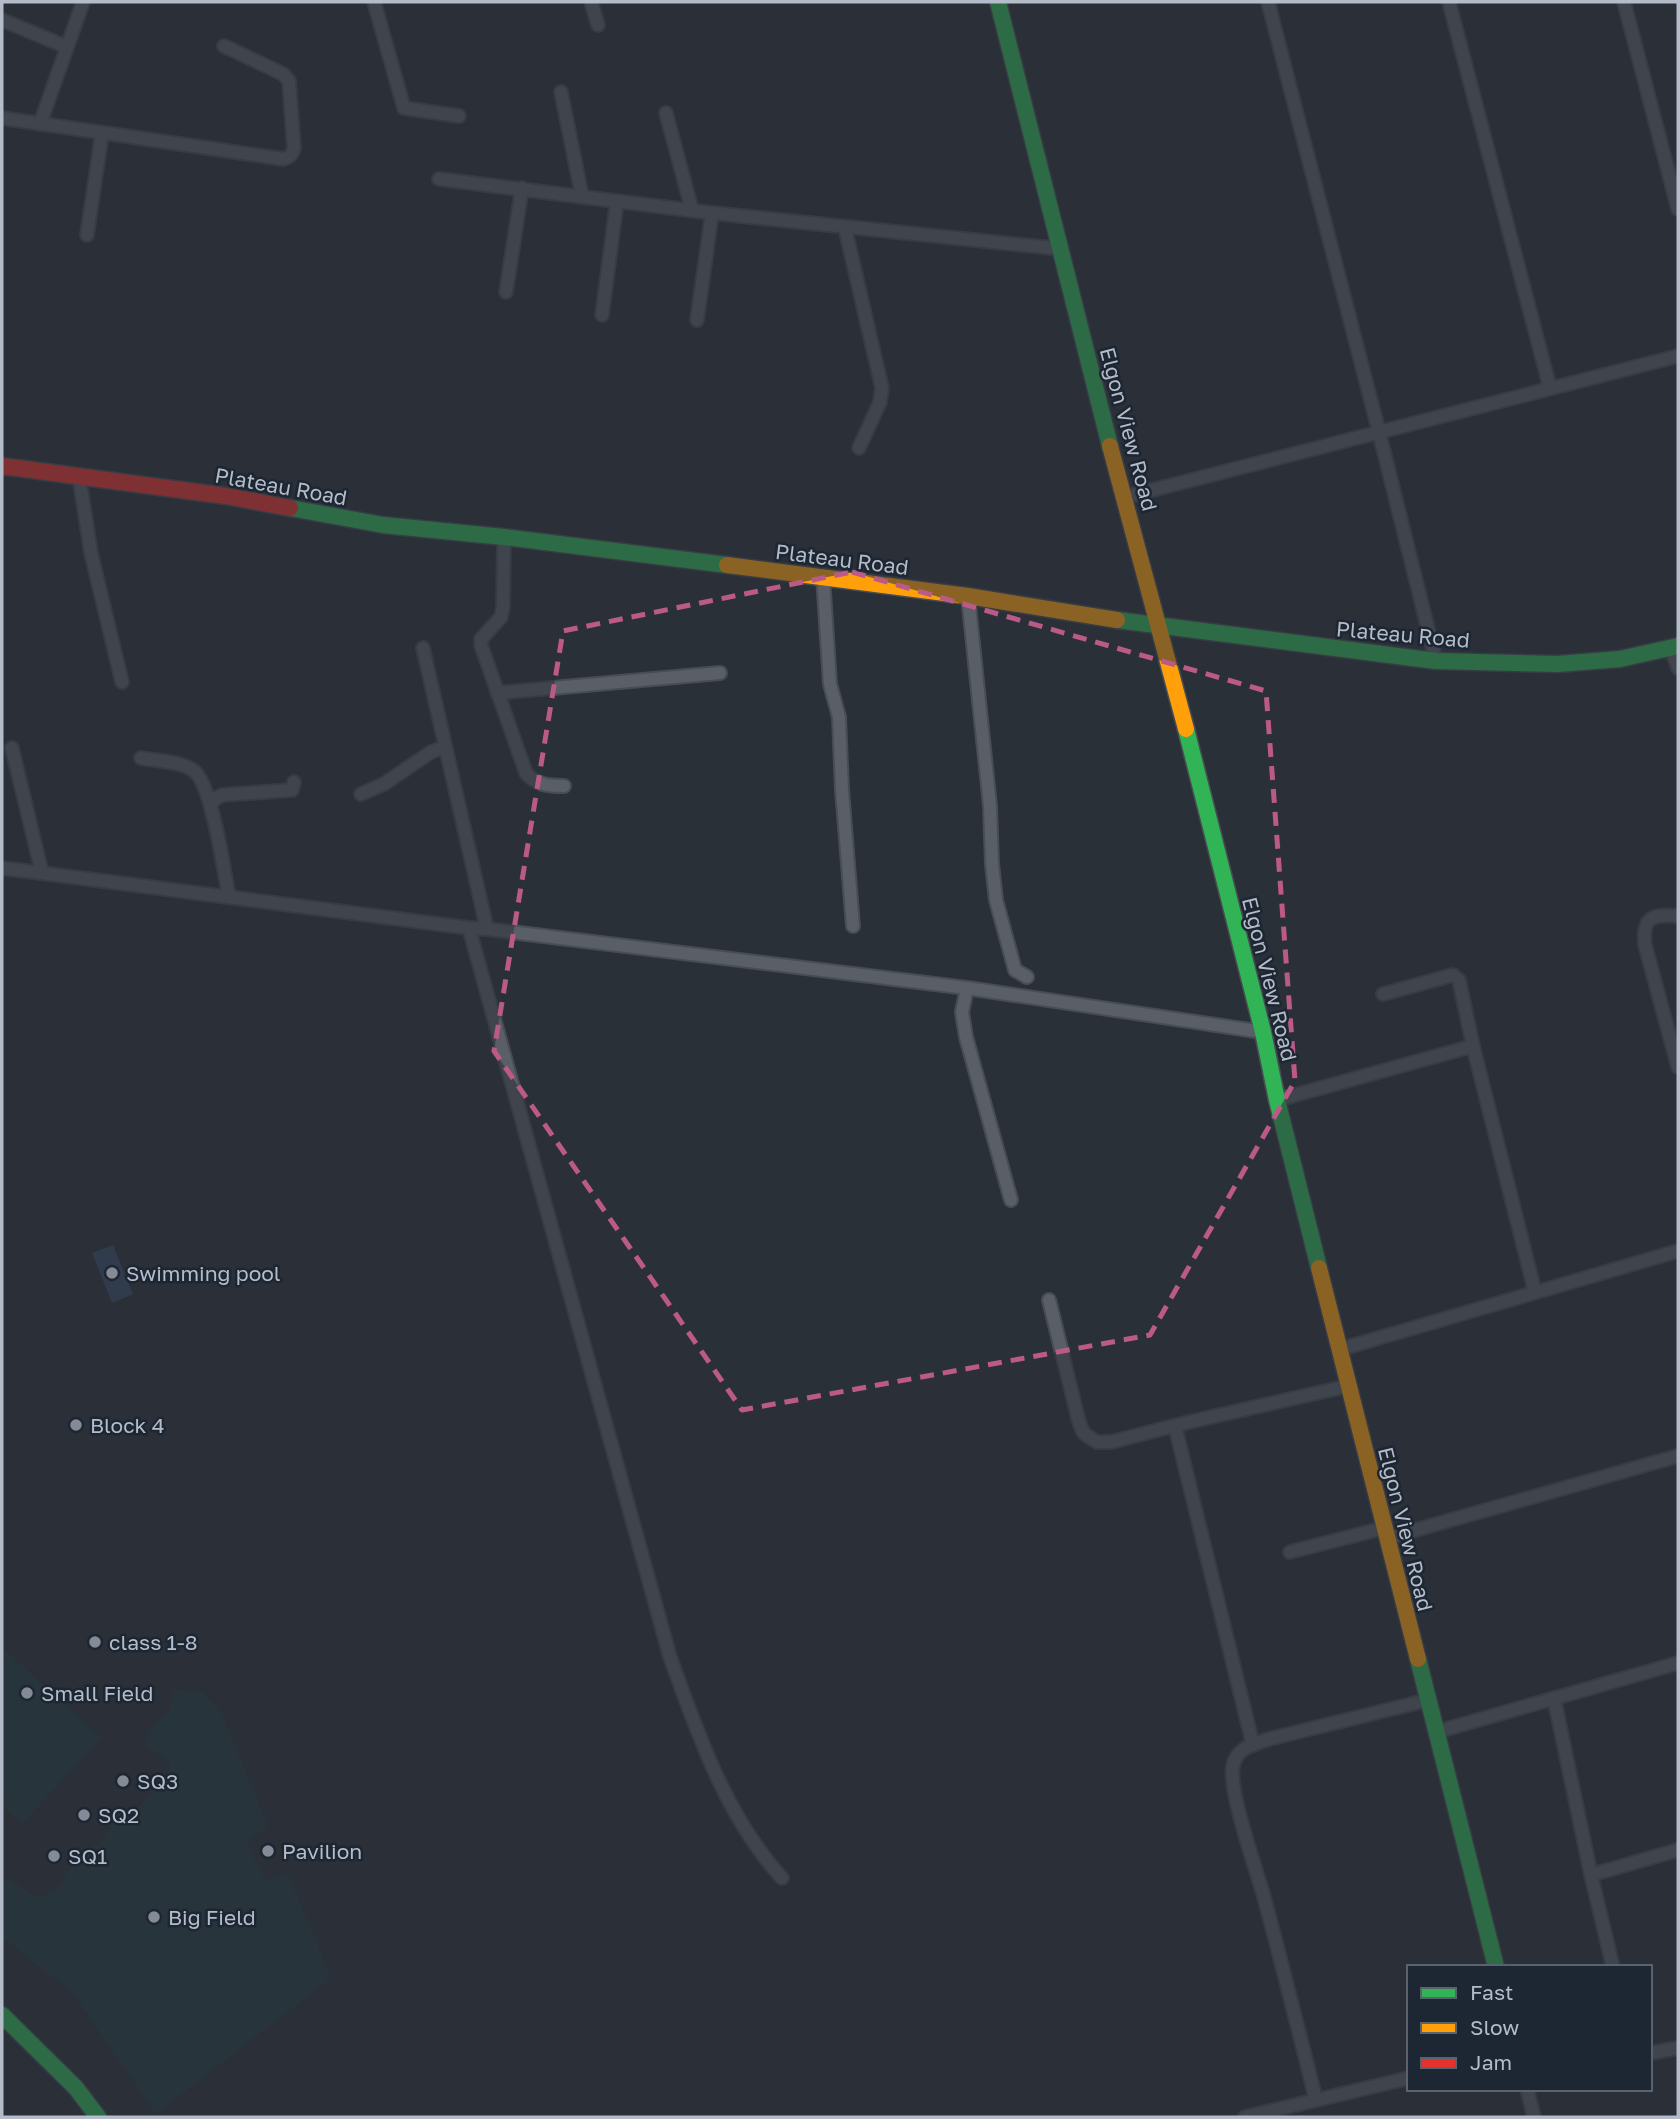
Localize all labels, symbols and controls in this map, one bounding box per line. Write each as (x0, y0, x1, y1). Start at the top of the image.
street label: Elgon View Road (1095, 344, 1163, 514)
street label: Plateau Road (213, 462, 349, 510)
street label: Plateau Road (774, 538, 910, 580)
street label: Plateau Road (1335, 615, 1471, 653)
street label: Elgon View Road (1237, 894, 1303, 1064)
place label: Swimming pool (126, 1260, 281, 1286)
marker: Swimming pool (104, 1265, 120, 1281)
place label: Block 4 (90, 1412, 165, 1438)
marker: Block 4 (68, 1417, 84, 1433)
street label: Elgon View Road (1373, 1444, 1439, 1614)
place label: class 1-8 (109, 1629, 198, 1655)
marker: class 1-8 (87, 1634, 103, 1650)
place label: Small Field (41, 1680, 153, 1706)
marker: Small Field (19, 1685, 35, 1701)
place label: SQ3 (137, 1768, 178, 1794)
marker: SQ3 (115, 1773, 131, 1789)
place label: SQ2 (98, 1802, 139, 1828)
marker: SQ2 (76, 1807, 92, 1823)
place label: Pavilion (282, 1838, 362, 1864)
place label: SQ1 (68, 1843, 107, 1869)
marker: Pavilion (260, 1843, 276, 1859)
marker: SQ1 (46, 1848, 62, 1864)
place label: Big Field (168, 1904, 256, 1930)
marker: Big Field (146, 1909, 162, 1925)
legend (1407, 1965, 1652, 2091)
text: Fast (1470, 1979, 1513, 2005)
text: Slow (1470, 2014, 1519, 2040)
text: Jam (1470, 2049, 1512, 2075)

